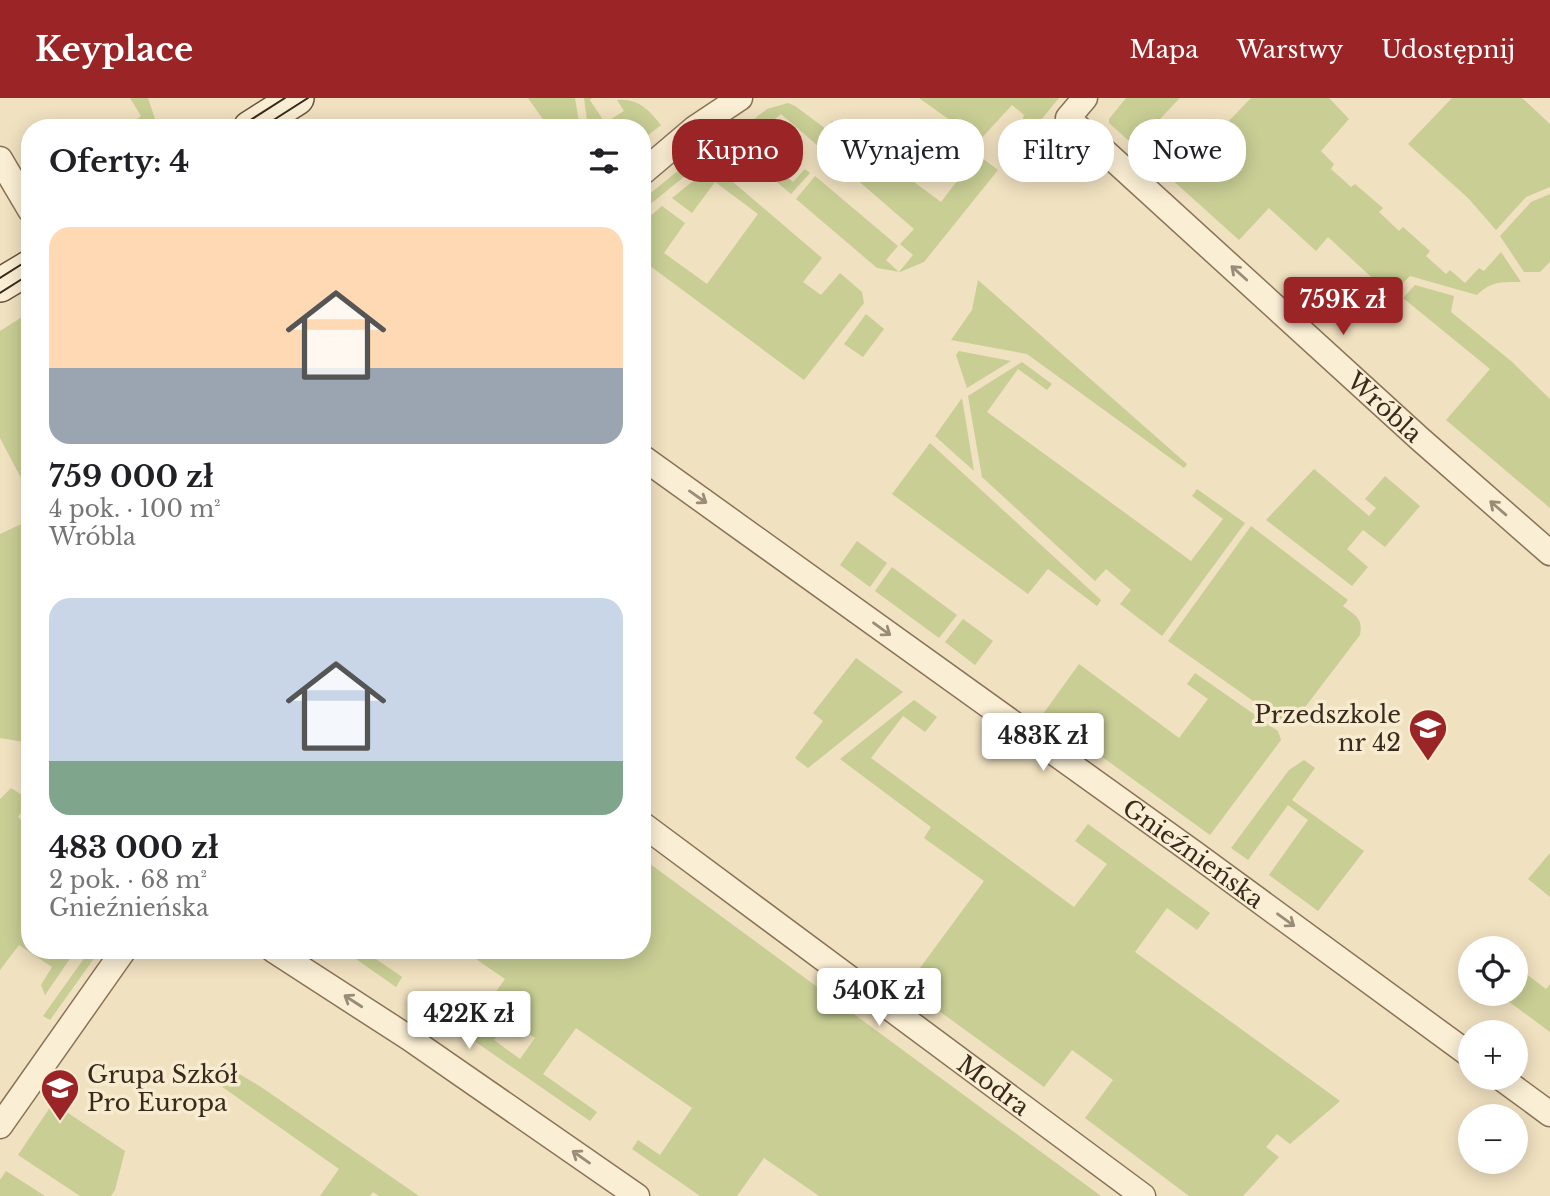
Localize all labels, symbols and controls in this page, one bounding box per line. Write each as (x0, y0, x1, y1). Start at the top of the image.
text: Keyplace (35, 29, 193, 70)
text: Mapa (1130, 35, 1199, 64)
text: Warstwy (1237, 35, 1343, 64)
text: Udostępnij (1381, 35, 1515, 64)
chip: Kupno (672, 119, 803, 182)
chip: Wynajem (817, 119, 984, 182)
chip: Filtry (998, 119, 1114, 182)
chip: Nowe (1128, 119, 1246, 182)
icon: filters (585, 142, 623, 180)
text: Oferty: 4 (49, 143, 190, 180)
one-way arrow (1230, 265, 1248, 281)
icon: home (273, 272, 399, 398)
pin: 759K zł (1278, 278, 1408, 337)
text: 759K zł (1300, 286, 1386, 314)
street label: Wróbla (1341, 365, 1429, 449)
text: 759 000 zł (49, 458, 214, 495)
one-way arrow (688, 489, 707, 504)
text: 4 pok. · 100 m² (49, 495, 221, 523)
one-way arrow (1490, 500, 1508, 516)
text: Wróbla (49, 523, 136, 551)
one-way arrow (872, 622, 891, 637)
icon: home (273, 643, 399, 769)
place label: Przedszkole nr 42 (1254, 700, 1401, 757)
school or university icon: Przedszkole nr 42 (1407, 707, 1449, 762)
pin: 483K zł (978, 714, 1108, 773)
text: 483K zł (998, 722, 1088, 750)
street label: Gnieźnieńska (1117, 792, 1270, 914)
text: 483 000 zł (49, 829, 219, 866)
text: 2 pok. · 68 m² (49, 866, 207, 894)
text: Gnieźnieńska (49, 894, 209, 922)
one-way arrow (1276, 913, 1295, 927)
map controls (1458, 936, 1528, 1174)
button: locate (1458, 936, 1528, 1006)
pin: 540K zł (814, 968, 944, 1028)
text: 540K zł (833, 977, 925, 1005)
pin: 422K zł (404, 992, 534, 1051)
one-way arrow (343, 994, 363, 1008)
text: 422K zł (424, 1000, 515, 1028)
button: + (1458, 1020, 1528, 1090)
street label: Modra (952, 1049, 1036, 1122)
place label: Grupa Szkół Pro Europa (87, 1060, 238, 1117)
school or university icon: Grupa Szkół Pro Europa (39, 1067, 81, 1122)
button: − (1458, 1104, 1528, 1174)
one-way arrow (572, 1150, 591, 1164)

